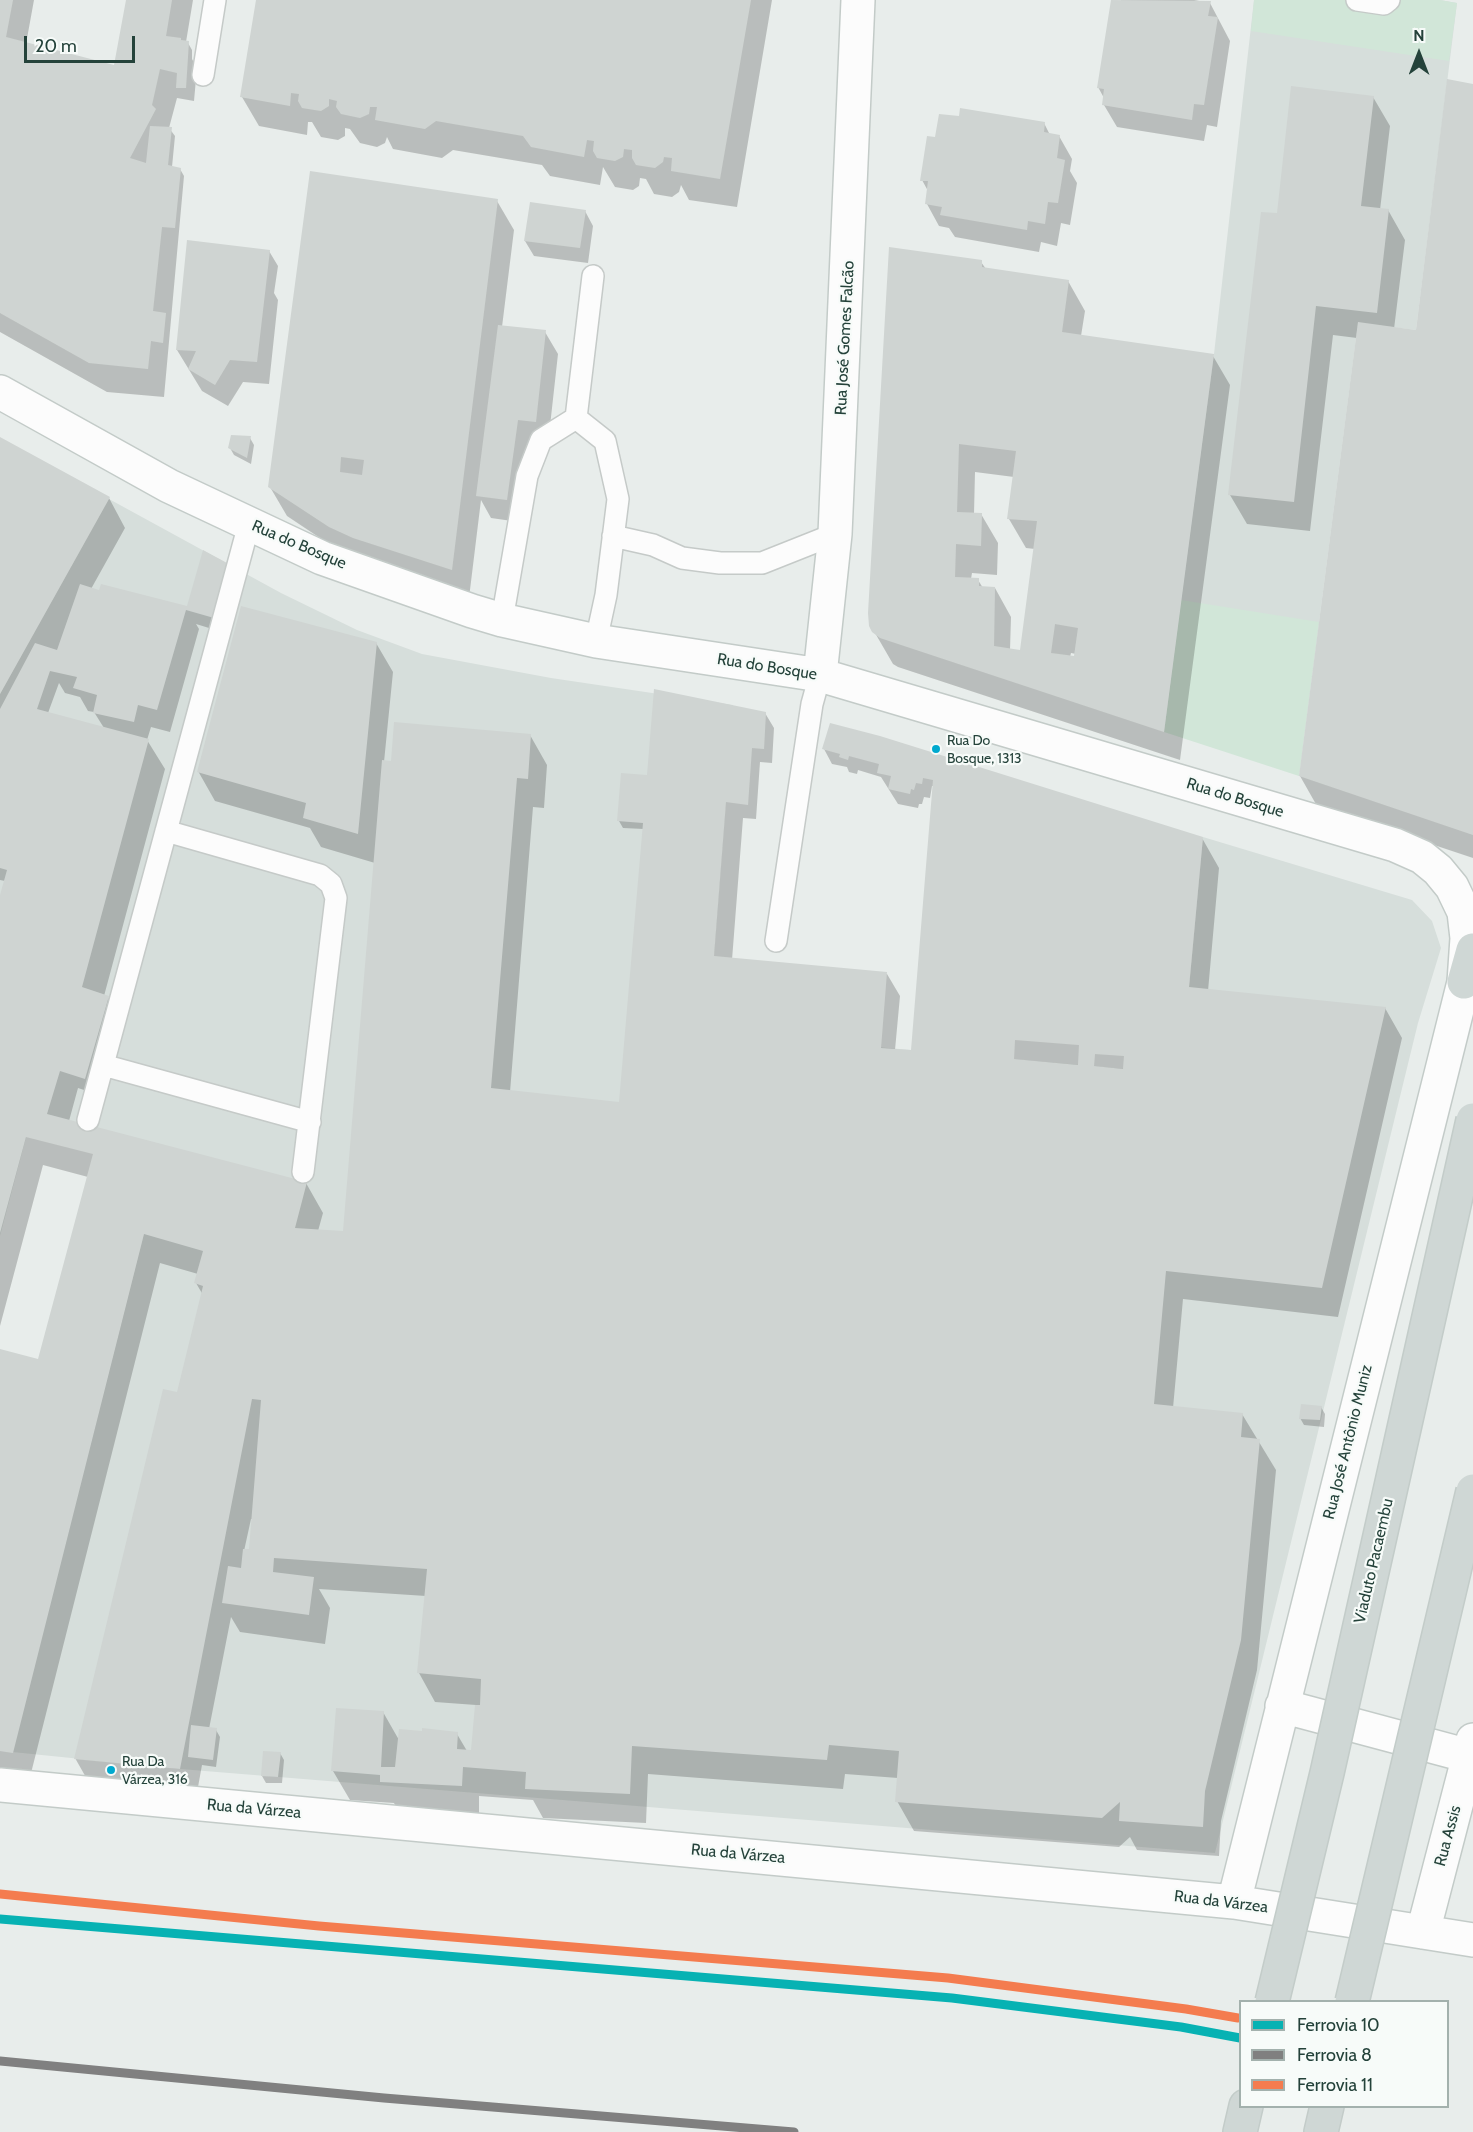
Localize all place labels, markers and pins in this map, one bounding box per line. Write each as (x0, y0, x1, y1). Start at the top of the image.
place label: Rua Do Bosque, 1313 (947, 733, 1022, 766)
marker: Rua Do Bosque, 1313 (930, 743, 942, 755)
place label: Rua Da Várzea, 316 (122, 1754, 188, 1786)
marker: Rua Da Várzea, 316 (105, 1764, 117, 1776)

